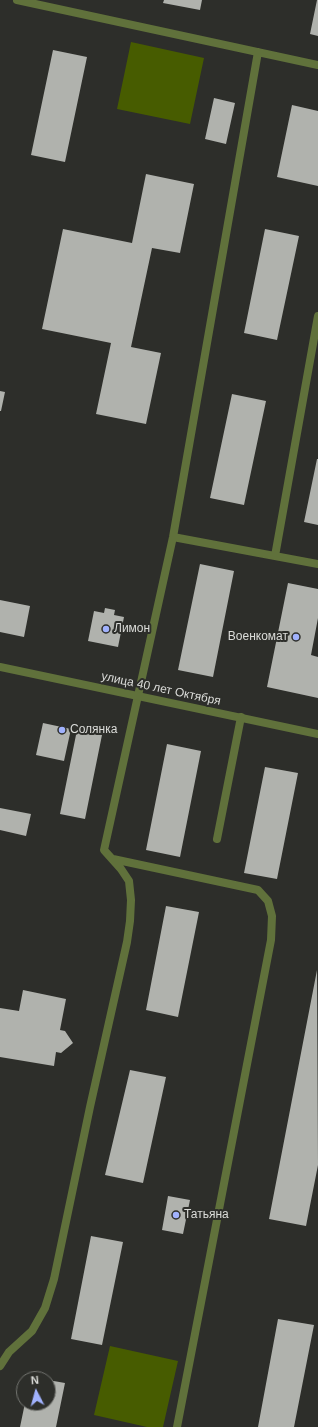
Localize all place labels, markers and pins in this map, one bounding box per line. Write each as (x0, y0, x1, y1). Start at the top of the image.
place label: Лимон (114, 622, 150, 636)
marker: Лимон (101, 624, 111, 634)
place label: Военкомат (228, 630, 288, 644)
marker: Военкомат (291, 632, 301, 642)
place label: Солянка (70, 723, 117, 737)
marker: Солянка (57, 725, 67, 735)
place label: Татьяна (184, 1208, 229, 1222)
marker: Татьяна (171, 1210, 181, 1220)

